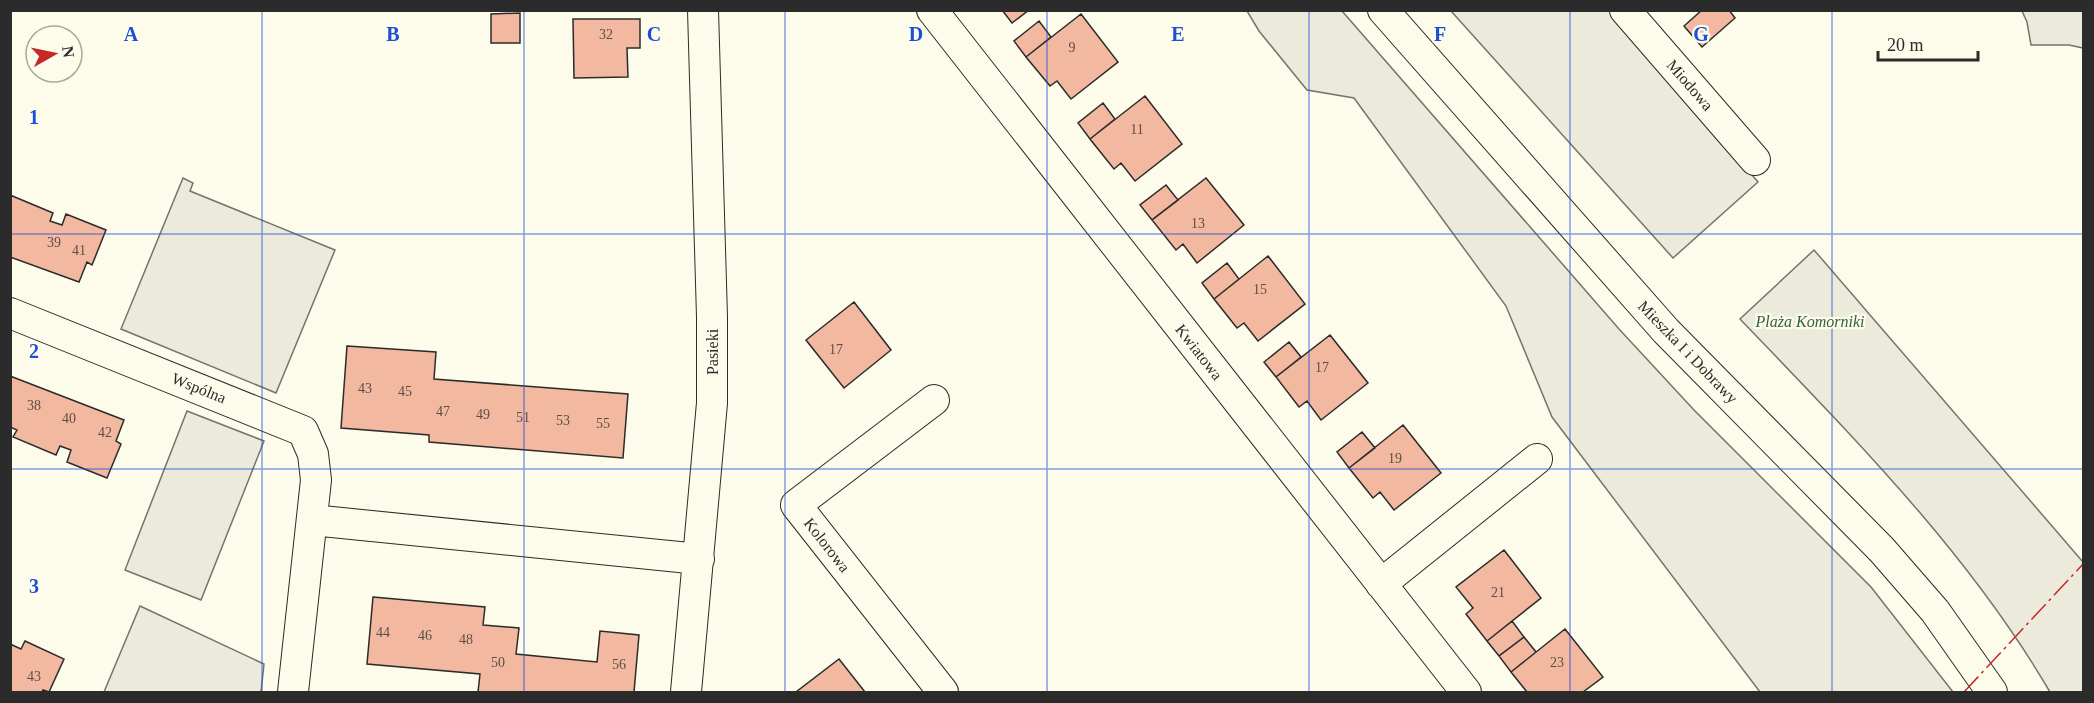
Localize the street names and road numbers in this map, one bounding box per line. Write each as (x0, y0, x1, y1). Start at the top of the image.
street label: Miodowa (1663, 56, 1717, 114)
street label: Mieszka I i Dobrawy (1634, 297, 1741, 407)
street label: Kwiatowa (1172, 321, 1226, 383)
street label: Pasieki (704, 328, 721, 375)
street label: Wspólna (169, 369, 229, 407)
street label: Kolorowa (801, 515, 853, 575)

